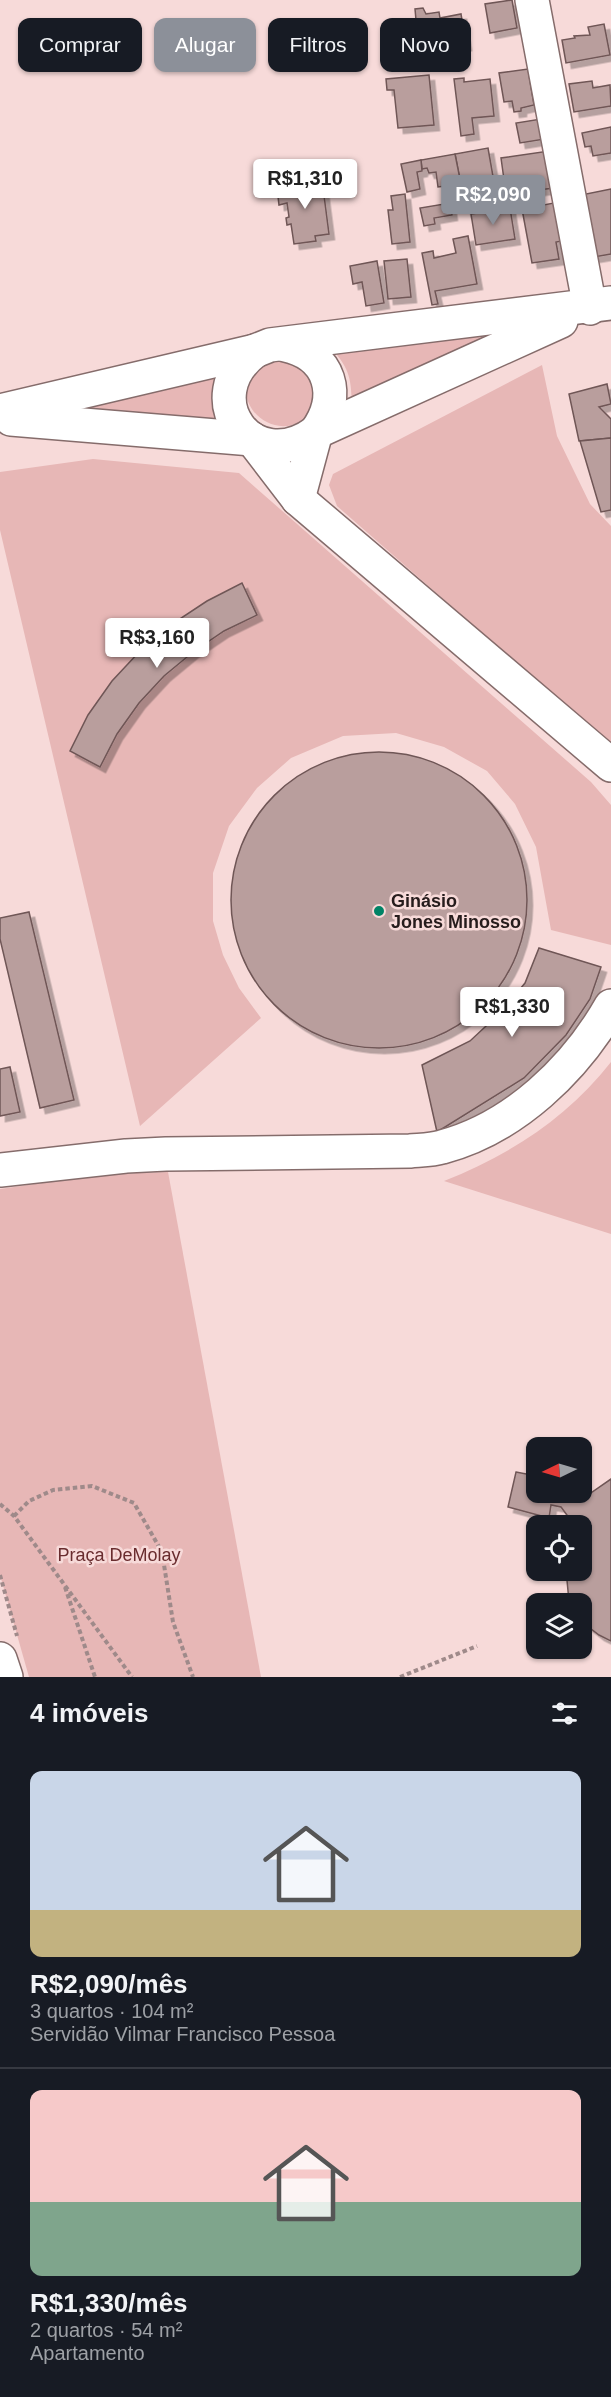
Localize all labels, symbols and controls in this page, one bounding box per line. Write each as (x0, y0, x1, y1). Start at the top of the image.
chip: Comprar (18, 18, 142, 72)
chip: Alugar (154, 18, 256, 72)
chip: Filtros (268, 18, 368, 72)
chip: Novo (380, 18, 471, 72)
pin: R$1,310 (250, 159, 360, 210)
text: R$1,310 (267, 167, 343, 189)
pin: R$2,090 (438, 175, 548, 226)
text: R$2,090 (455, 183, 531, 205)
pin: R$3,160 (102, 618, 212, 669)
text: R$3,160 (119, 626, 195, 648)
place label: Ginásio Jones Minosso (391, 891, 521, 932)
marker: Ginásio Jones Minosso (372, 904, 386, 918)
pin: R$1,330 (457, 987, 567, 1038)
text: R$1,330 (474, 995, 550, 1017)
north arrow (526, 1437, 592, 1503)
map controls (526, 1437, 592, 1659)
button: locate (526, 1515, 592, 1581)
park label: Praça DeMolay (57, 1545, 181, 1565)
button: layers (526, 1593, 592, 1659)
icon: filters (548, 1697, 581, 1730)
text: 4 imóveis (30, 1698, 149, 1728)
icon: home (252, 1810, 360, 1918)
text: R$2,090/mês (30, 1969, 188, 1999)
text: 3 quartos · 104 m² (30, 2000, 193, 2022)
text: Servidão Vilmar Francisco Pessoa (30, 2023, 335, 2045)
icon: home (252, 2129, 360, 2237)
text: R$1,330/mês (30, 2288, 188, 2318)
text: 2 quartos · 54 m² (30, 2319, 182, 2341)
text: Apartamento (30, 2342, 145, 2364)

